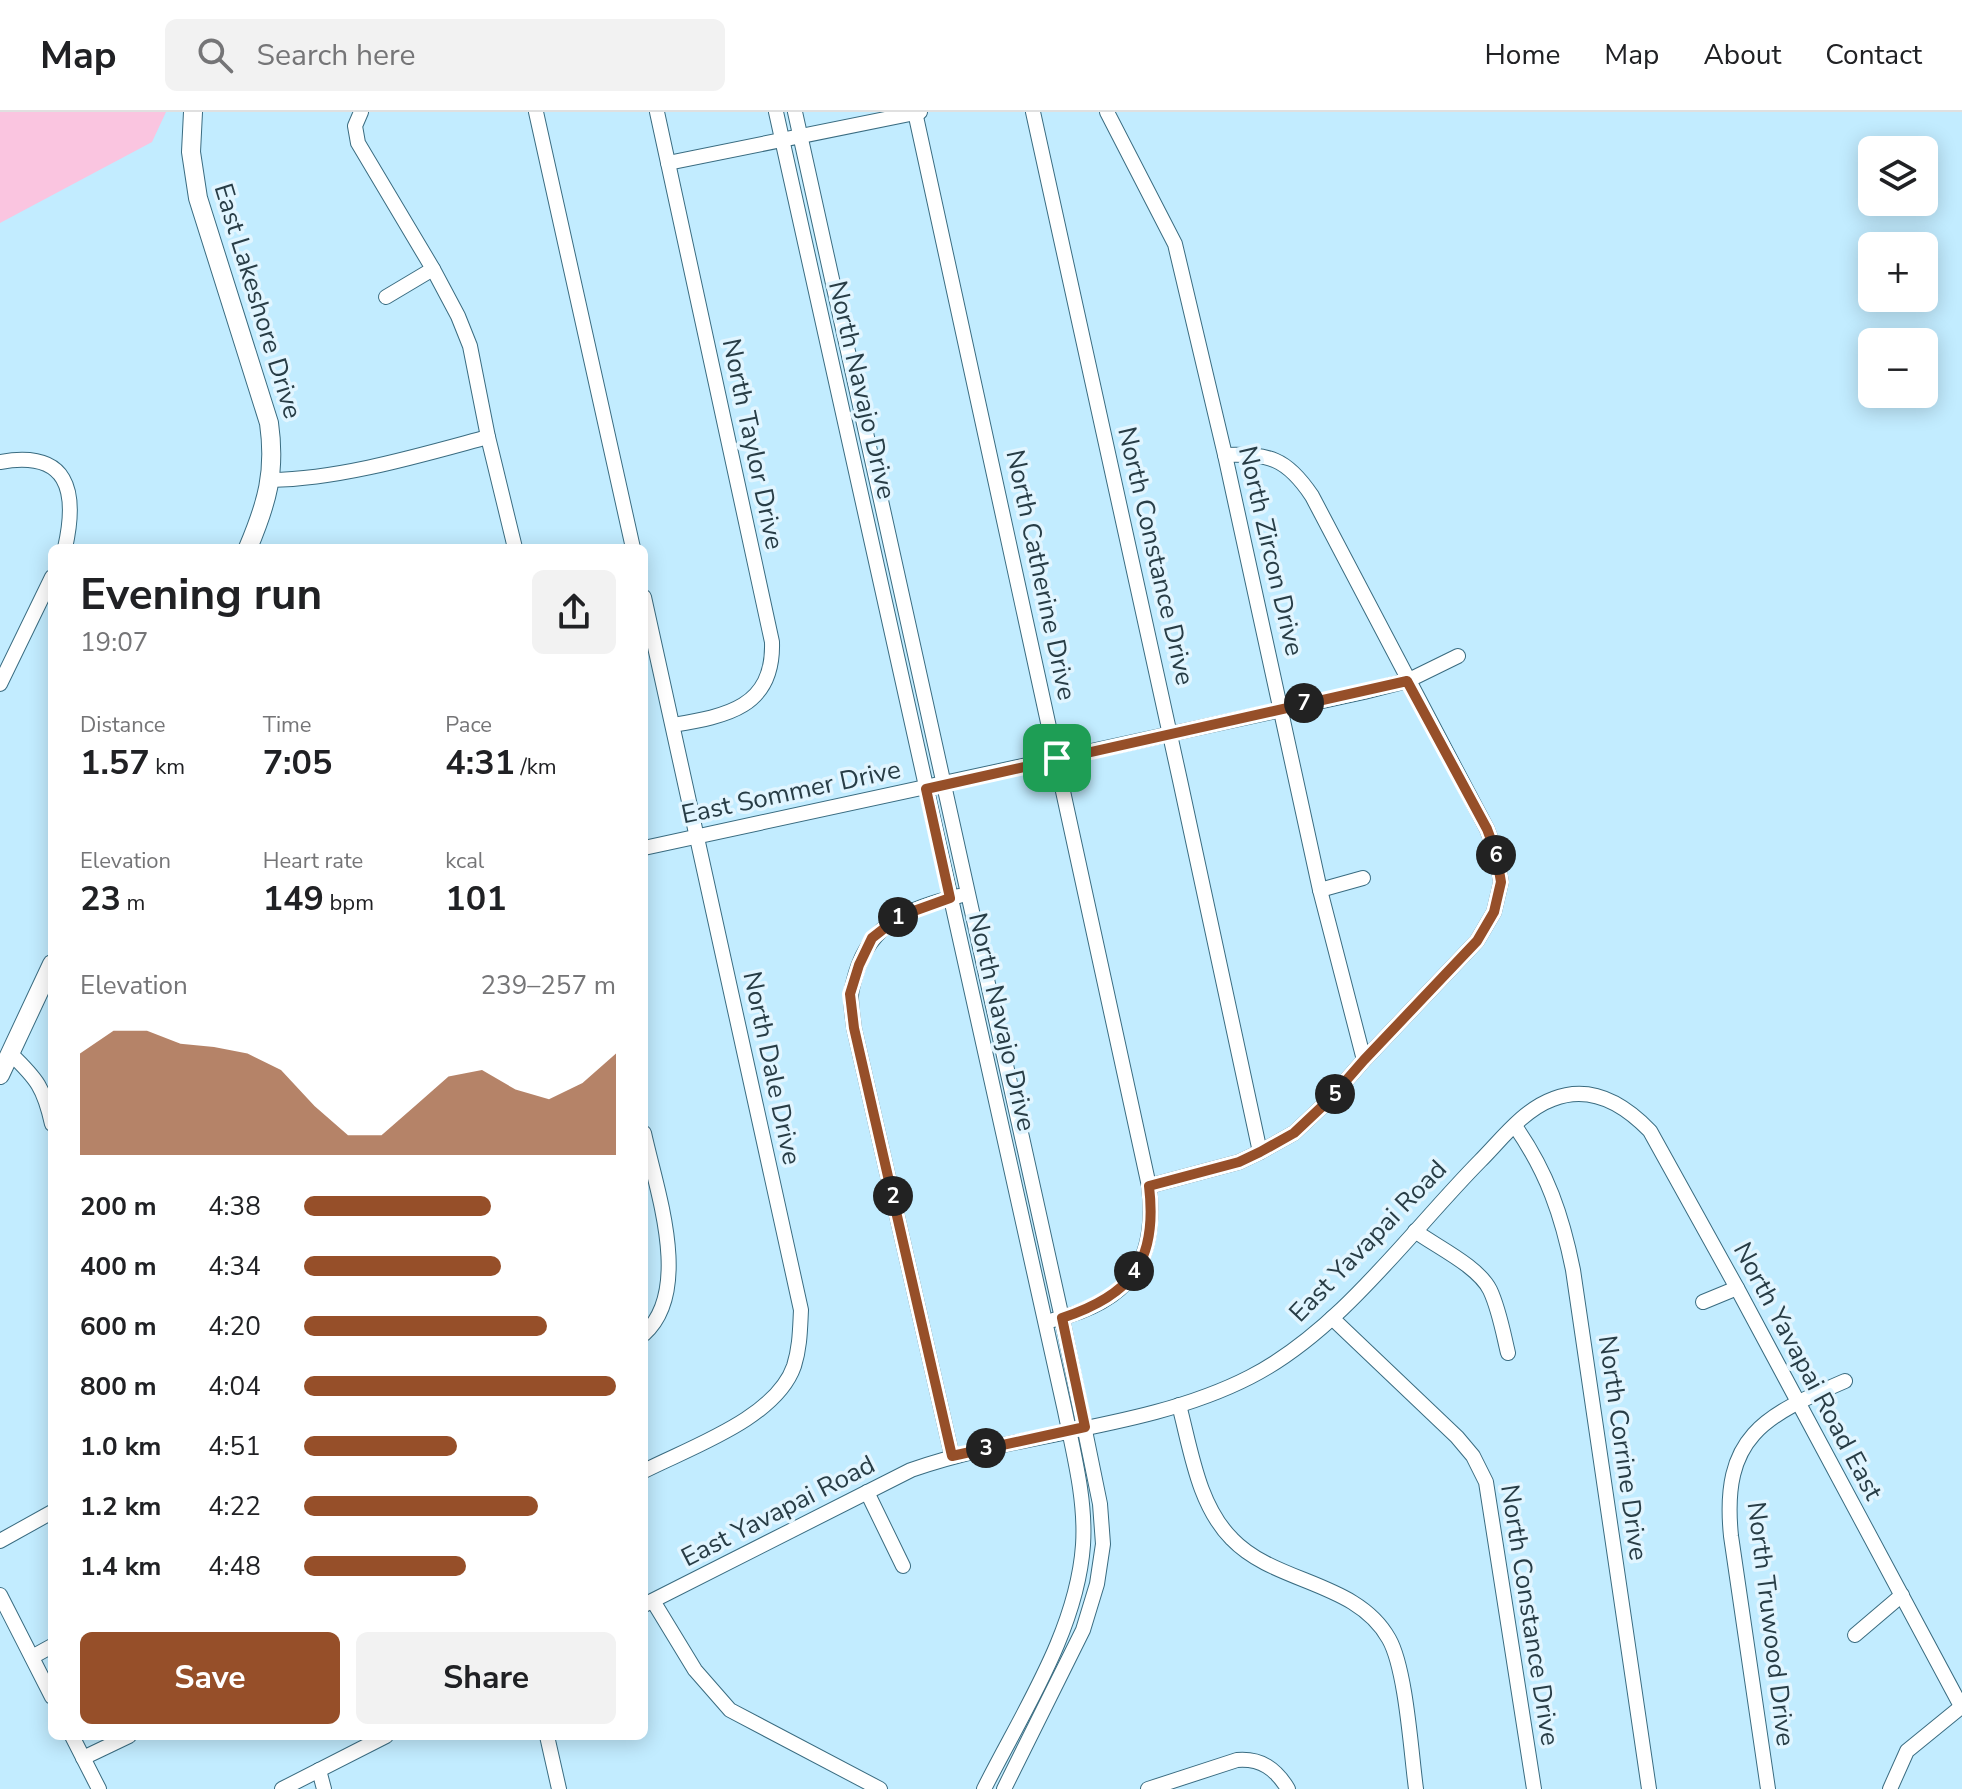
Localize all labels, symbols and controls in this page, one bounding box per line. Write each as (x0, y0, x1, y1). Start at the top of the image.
search box (165, 19, 725, 91)
text: Map (40, 30, 117, 81)
icon: search (193, 33, 237, 77)
text: Search here (257, 35, 416, 76)
text: Home (1485, 36, 1560, 74)
text: Map (1604, 36, 1659, 74)
text: About (1703, 36, 1781, 74)
text: Contact (1825, 36, 1922, 74)
map controls (1858, 136, 1938, 408)
button: layers (1858, 136, 1938, 216)
street label: East Lakeshore Drive (206, 179, 310, 423)
button: + (1858, 232, 1938, 312)
street label: North Navajo Drive (820, 277, 904, 503)
button: − (1858, 328, 1938, 408)
street label: North Taylor Drive (714, 335, 792, 553)
street label: North Constance Drive (1109, 423, 1203, 689)
street label: North Zircon Drive (1230, 443, 1312, 659)
street label: North Catherine Drive (997, 447, 1085, 703)
text: Evening run (80, 565, 322, 625)
button: share (532, 570, 616, 654)
text: 19:07 (80, 625, 148, 660)
pin: 7 (1284, 683, 1324, 723)
text: 7 (1297, 688, 1311, 718)
text: Distance (80, 710, 165, 740)
text: Time (263, 710, 312, 740)
text: Pace (445, 710, 492, 740)
pin (1023, 724, 1091, 792)
icon: arrive (1035, 736, 1079, 780)
text: 1.57 (80, 740, 150, 786)
text: 7:05 (263, 740, 332, 786)
text: 4:31 (445, 740, 515, 786)
text: km (150, 752, 185, 782)
text: /km (515, 752, 557, 782)
street label: East Sommer Drive (678, 752, 904, 832)
pin: 6 (1476, 835, 1516, 875)
text: 6 (1489, 840, 1503, 870)
text: Elevation (80, 846, 171, 876)
text: Heart rate (263, 846, 363, 876)
text: kcal (445, 846, 484, 876)
text: 23 (80, 876, 121, 922)
text: 149 (263, 876, 324, 922)
text: 101 (445, 876, 507, 922)
text: m (121, 888, 145, 918)
text: bpm (324, 888, 374, 918)
pin: 1 (878, 897, 918, 937)
text: 1 (891, 902, 905, 932)
street label: North Navajo Drive (960, 909, 1044, 1135)
text: Elevation (80, 968, 188, 1003)
text: 239–257 m (480, 968, 616, 1003)
street label: North Dale Drive (734, 968, 810, 1168)
pin: 5 (1315, 1074, 1355, 1114)
text: 5 (1328, 1079, 1342, 1109)
street label: East Yavapai Road (1281, 1152, 1455, 1330)
pin: 2 (873, 1176, 913, 1216)
text: 2 (886, 1181, 900, 1211)
text: 200 m (80, 1189, 157, 1224)
text: 4:38 (208, 1189, 261, 1224)
street label: North Yavapai Road East (1725, 1236, 1891, 1507)
text: 400 m (80, 1249, 157, 1284)
text: 4:34 (208, 1249, 261, 1284)
pin: 4 (1114, 1251, 1154, 1291)
text: 4 (1127, 1256, 1141, 1286)
text: 600 m (80, 1309, 157, 1344)
text: 4:20 (208, 1309, 261, 1344)
street label: North Corrine Drive (1590, 1333, 1656, 1563)
text: 800 m (80, 1369, 157, 1404)
text: 4:04 (208, 1369, 261, 1404)
pin: 3 (966, 1428, 1006, 1468)
text: 1.0 km (80, 1429, 161, 1464)
text: 4:51 (208, 1429, 261, 1464)
text: 3 (979, 1433, 993, 1463)
street label: East Yavapai Road (675, 1447, 881, 1575)
street label: North Constance Drive (1492, 1482, 1568, 1748)
text: 1.2 km (80, 1489, 161, 1524)
text: 4:22 (208, 1489, 261, 1524)
street label: North Truwood Drive (1739, 1500, 1803, 1748)
text: 1.4 km (80, 1549, 161, 1584)
text: 4:48 (208, 1549, 261, 1584)
button: Save (80, 1632, 340, 1724)
button: Share (356, 1632, 616, 1724)

